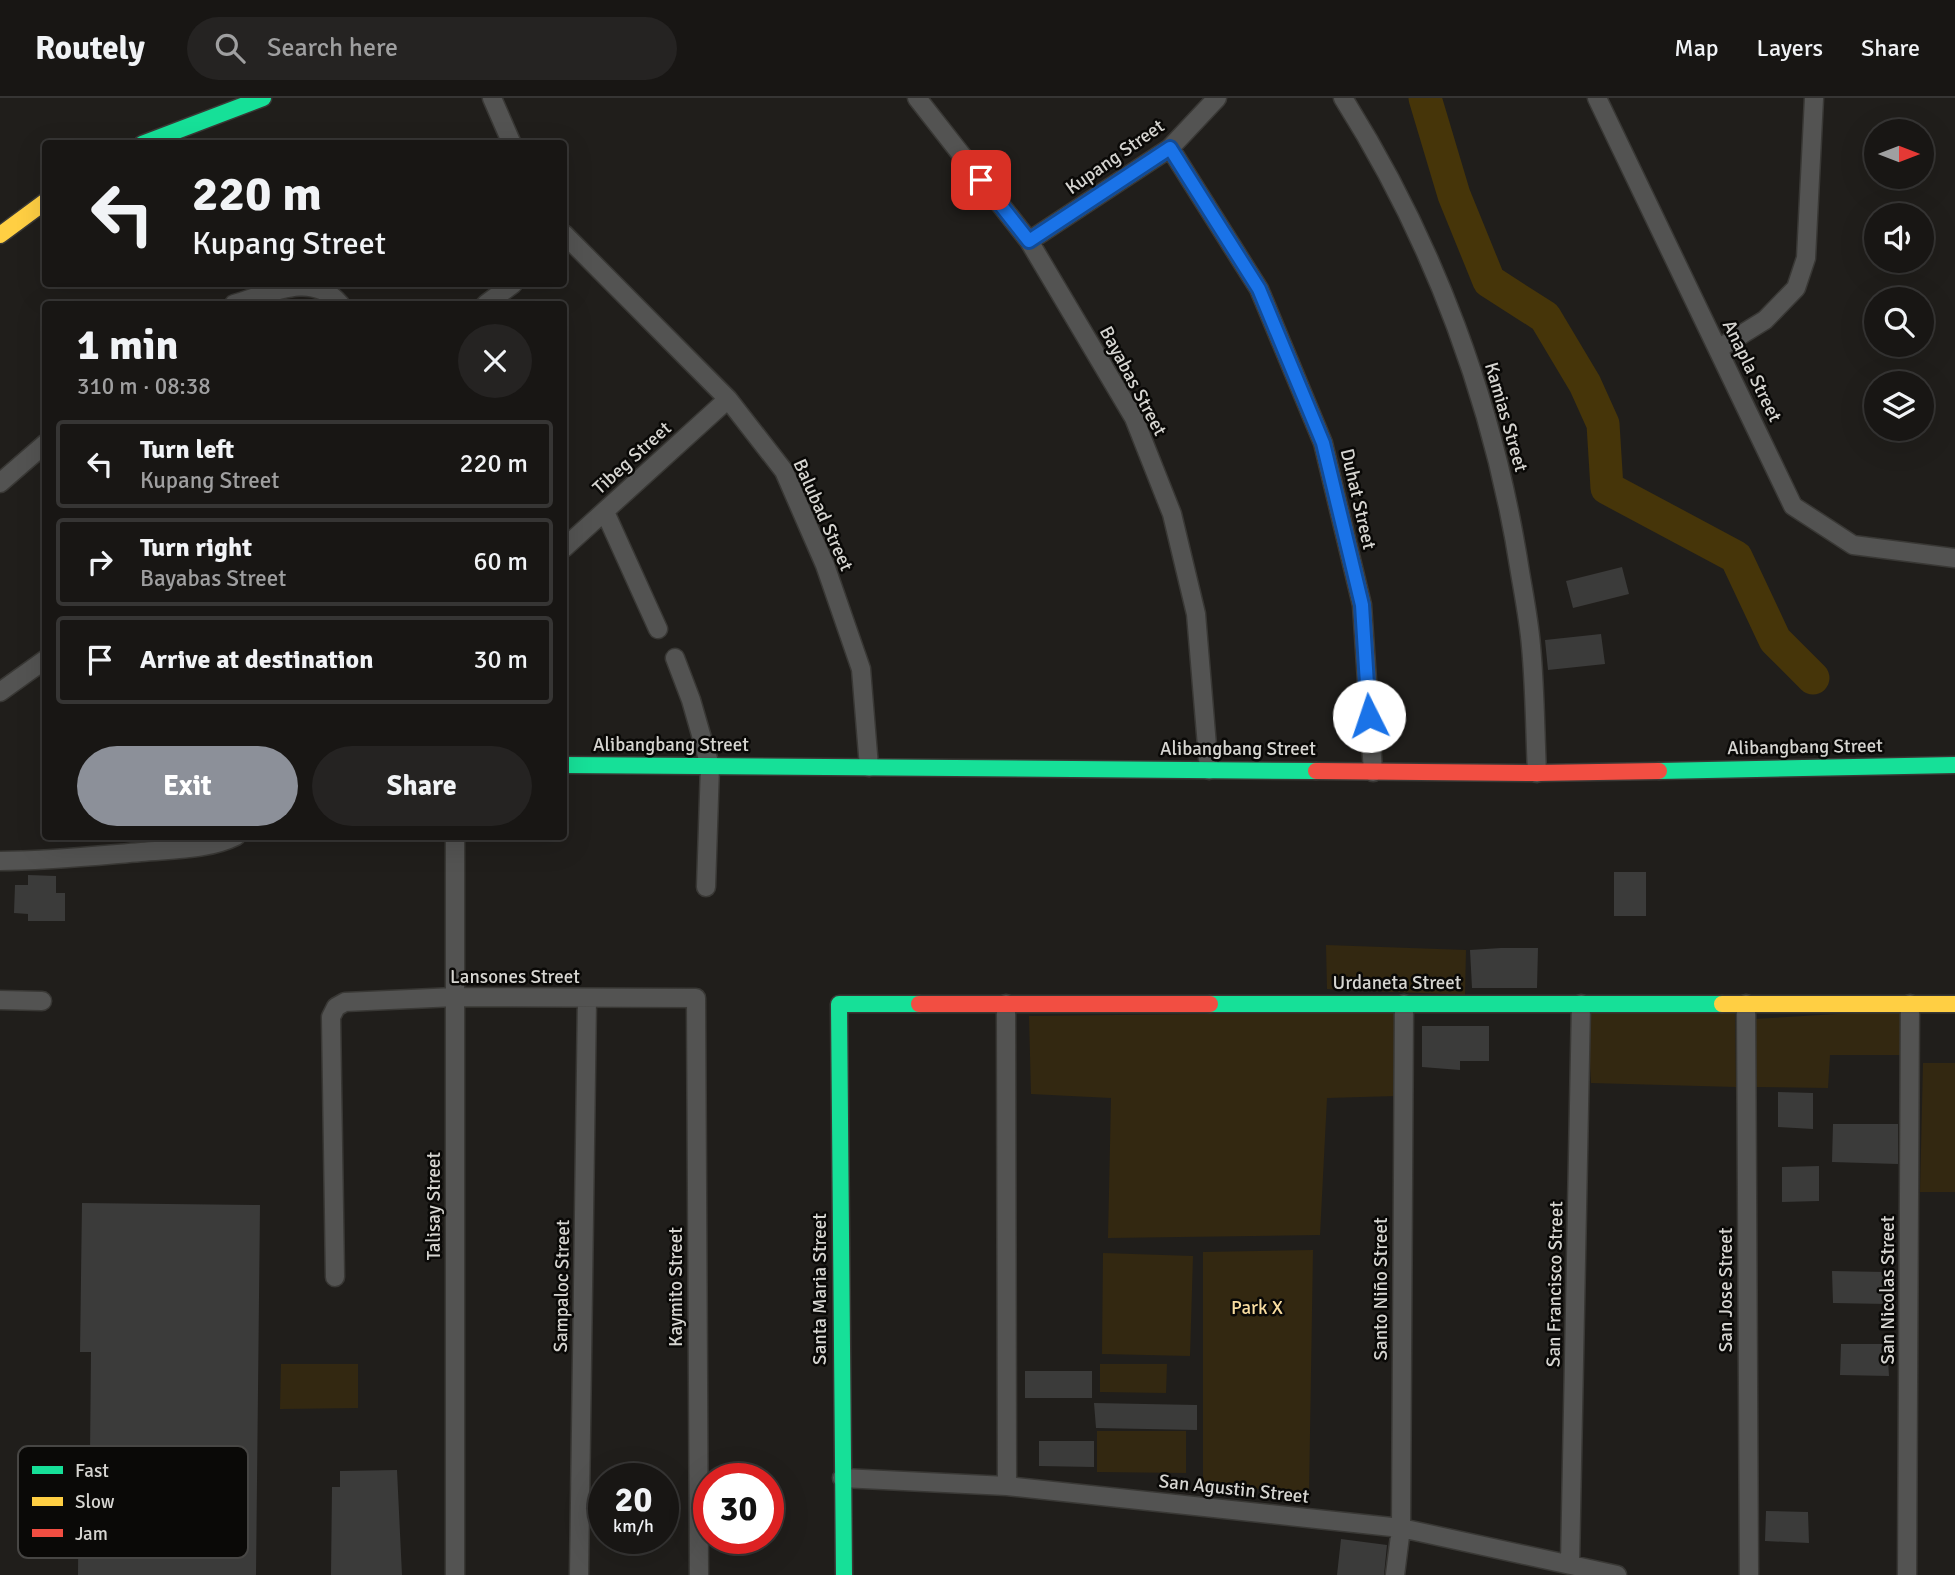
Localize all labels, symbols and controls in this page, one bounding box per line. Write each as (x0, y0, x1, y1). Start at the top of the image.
search box (187, 17, 677, 80)
text: Routely (35, 28, 145, 69)
icon: search (211, 29, 249, 67)
text: Search here (267, 32, 398, 64)
text: Map (1674, 33, 1719, 63)
text: Layers (1757, 33, 1823, 63)
text: Share (1861, 33, 1920, 63)
street label: Kupang Street (1061, 114, 1169, 200)
north arrow (1864, 119, 1934, 189)
map controls (1864, 119, 1934, 441)
pin (951, 150, 1011, 210)
icon: arrive (962, 161, 1000, 199)
text: 220 m (192, 164, 322, 224)
icon: left (77, 168, 168, 259)
button: sound (1864, 203, 1934, 273)
text: Kupang Street (192, 224, 386, 263)
button: search (1864, 287, 1934, 357)
street label: Anapla Street (1717, 316, 1787, 426)
text: 1 min (77, 320, 178, 371)
street label: Bayabas Street (1094, 322, 1172, 440)
button: close (458, 324, 532, 398)
street label: Kamias Street (1479, 359, 1533, 475)
button: layers (1864, 371, 1934, 441)
text: 310 m · 08:38 (77, 372, 211, 401)
street label: Tibeg Street (588, 416, 677, 500)
text: Turn left (140, 434, 234, 466)
icon: left (81, 445, 119, 483)
street label: Duhat Street (1335, 446, 1381, 552)
text: 220 m (459, 448, 528, 480)
street label: Balubad Street (788, 455, 859, 575)
text: Kupang Street (140, 466, 279, 495)
text: Turn right (140, 532, 252, 564)
icon: right (81, 543, 119, 581)
text: 60 m (473, 546, 528, 578)
text: Bayabas Street (140, 564, 286, 593)
icon: arrive (81, 641, 119, 679)
text: Arrive at destination (140, 644, 373, 676)
text: 30 m (473, 644, 528, 676)
position arrow (1332, 679, 1406, 753)
street label: Alibangbang Street (593, 733, 749, 757)
street label: Alibangbang Street (1727, 734, 1883, 760)
street label: Alibangbang Street (1160, 737, 1316, 761)
button: Exit (77, 746, 298, 826)
button: Share (312, 746, 532, 826)
street label: Lansones Street (450, 965, 580, 989)
street label: Urdaneta Street (1332, 971, 1462, 995)
street label: Talisay Street (422, 1151, 446, 1260)
street label: San Francisco Street (1542, 1200, 1568, 1367)
street label: Santa Maria Street (808, 1213, 832, 1365)
street label: San Nicolas Street (1876, 1215, 1900, 1364)
street label: Santo Niño Street (1369, 1217, 1393, 1361)
street label: Sampaloc Street (549, 1219, 575, 1353)
street label: Kaymito Street (664, 1227, 688, 1347)
street label: San Jose Street (1714, 1227, 1738, 1352)
park label: Park X (1231, 1296, 1283, 1320)
legend (18, 1446, 248, 1558)
text: Fast (75, 1459, 109, 1483)
speed limit sign: 30 (693, 1463, 784, 1554)
street label: San Agustin Street (1158, 1469, 1311, 1509)
text: 20 (615, 1478, 652, 1521)
text: Slow (75, 1490, 115, 1514)
text: km/h (613, 1515, 654, 1537)
text: Jam (75, 1522, 108, 1546)

